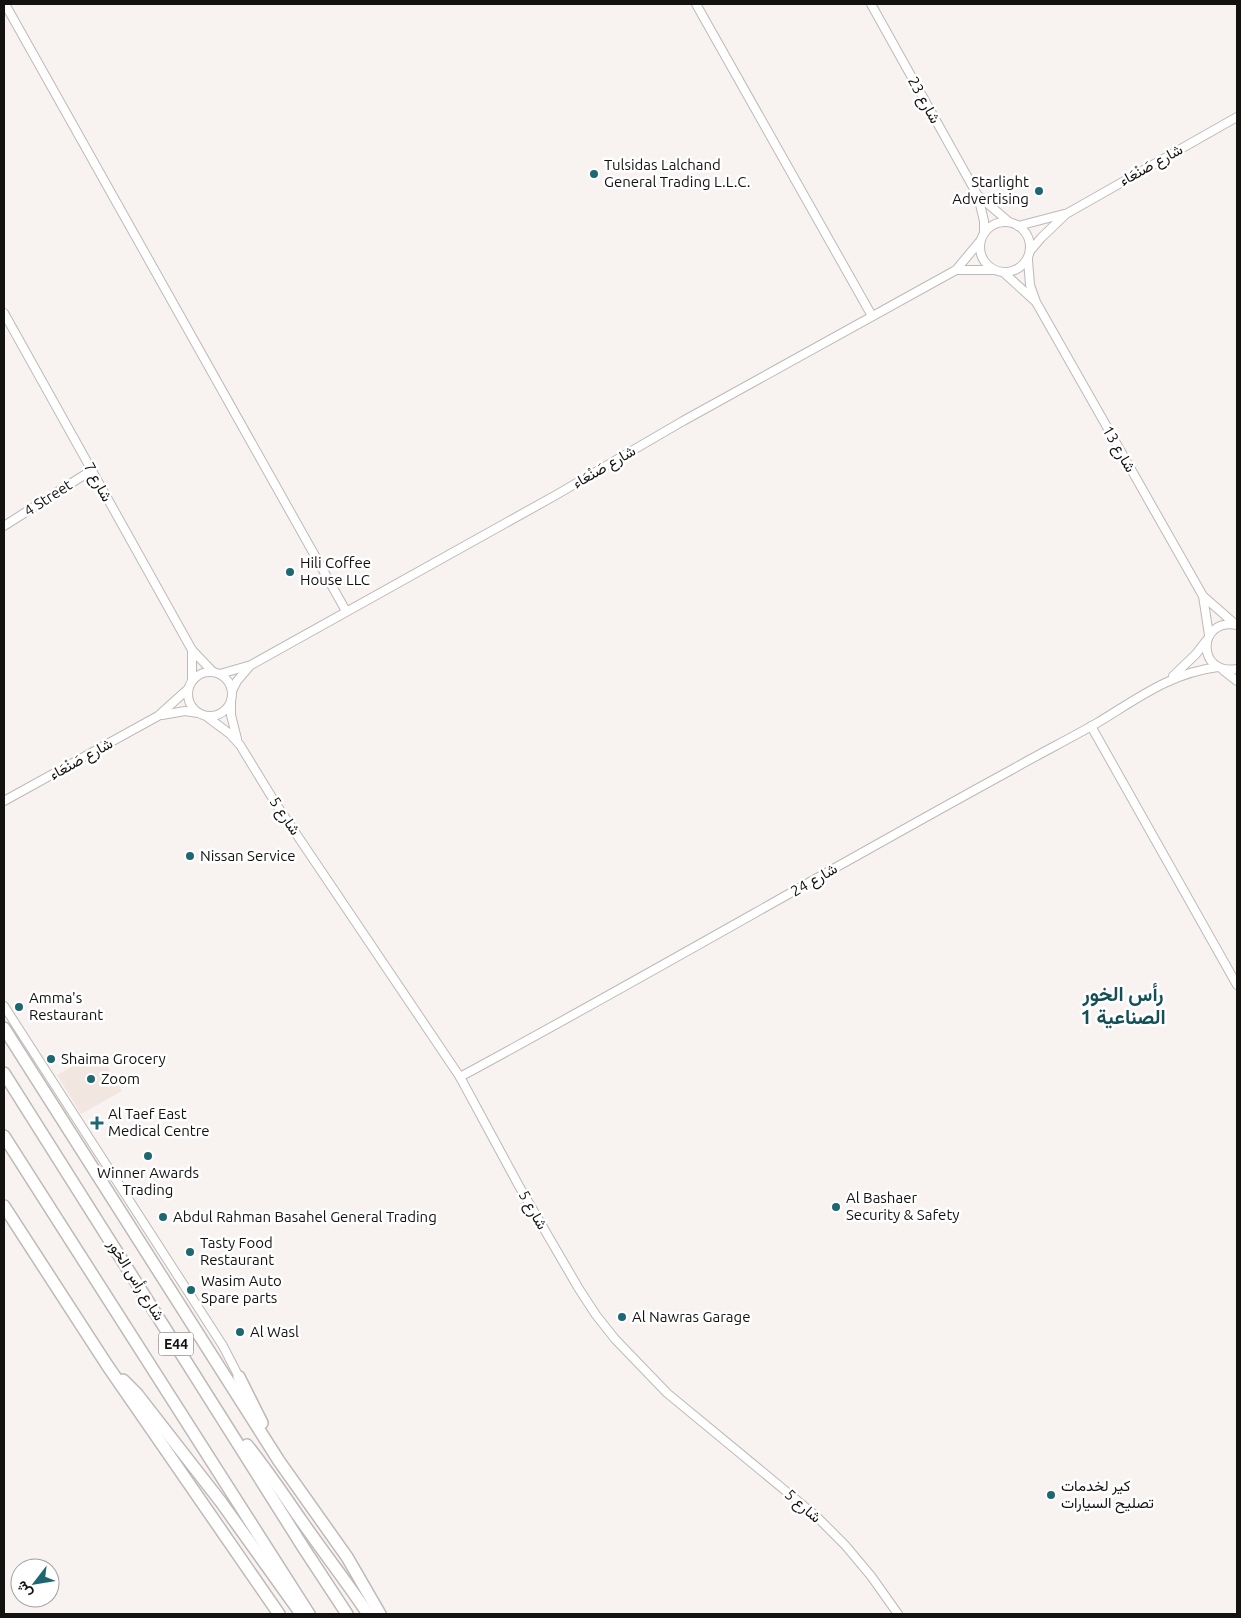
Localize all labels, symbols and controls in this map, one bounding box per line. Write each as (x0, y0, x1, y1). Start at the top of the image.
street label: شارع 23 (902, 74, 944, 128)
street label: شارع صَنْعَاء (1116, 140, 1187, 192)
place label: Tulsidas Lalchand General Trading L.L.C. (604, 156, 750, 190)
marker: Tulsidas Lalchand General Trading L.L.C. (588, 168, 600, 180)
place label: Starlight Advertising (952, 173, 1029, 207)
marker: Starlight Advertising (1033, 185, 1045, 197)
street label: شارع 13 (1097, 423, 1140, 477)
street label: شارع صَنْعَاء (569, 442, 640, 494)
street label: شارع 7 (78, 459, 116, 506)
street label: 4 Street (21, 476, 75, 519)
place label: Hili Coffee House LLC (300, 554, 371, 588)
marker: Hili Coffee House LLC (284, 566, 296, 578)
street label: شارع صَنْعَاء (46, 734, 117, 786)
street label: شارع 5 (264, 794, 304, 840)
place label: Nissan Service (200, 847, 295, 864)
marker: Nissan Service (184, 850, 196, 862)
street label: شارع 24 (788, 859, 842, 902)
district label: رأس الخور الصناعية 1 (1080, 982, 1166, 1029)
place label: Amma's Restaurant (29, 989, 103, 1023)
marker: Amma's Restaurant (13, 1001, 25, 1013)
place label: Shaima Grocery (61, 1050, 166, 1067)
marker: Shaima Grocery (45, 1053, 57, 1065)
place label: Zoom (101, 1070, 140, 1087)
marker: Zoom (85, 1073, 97, 1085)
place label: Al Taef East Medical Centre (108, 1105, 210, 1139)
marker: Al Taef East Medical Centre (90, 1116, 104, 1130)
marker: Winner Awards Trading (142, 1150, 154, 1162)
place label: Winner Awards Trading (97, 1164, 199, 1198)
street label: شارع 5 (513, 1187, 551, 1234)
place label: Al Bashaer Security & Safety (846, 1189, 960, 1223)
marker: Al Bashaer Security & Safety (830, 1201, 842, 1213)
place label: Abdul Rahman Basahel General Trading (173, 1208, 437, 1225)
marker: Abdul Rahman Basahel General Trading (157, 1211, 169, 1223)
place label: Tasty Food Restaurant (200, 1234, 274, 1268)
street label: شارع رأس الخور (102, 1235, 168, 1325)
marker: Tasty Food Restaurant (184, 1246, 196, 1258)
place label: Wasim Auto Spare parts (201, 1272, 282, 1306)
marker: Wasim Auto Spare parts (185, 1284, 197, 1296)
place label: Al Nawras Garage (632, 1308, 750, 1325)
marker: Al Nawras Garage (616, 1311, 628, 1323)
place label: Al Wasl (250, 1323, 299, 1340)
marker: Al Wasl (234, 1326, 246, 1338)
road number: E44 (158, 1332, 194, 1356)
place label: كير لخدمات تصليح السيارات (1061, 1477, 1154, 1514)
street label: شارع 5 (780, 1485, 825, 1528)
marker: كير لخدمات تصليح السيارات (1045, 1489, 1057, 1501)
north arrow (10, 1558, 60, 1608)
text: ش (13, 1578, 36, 1601)

